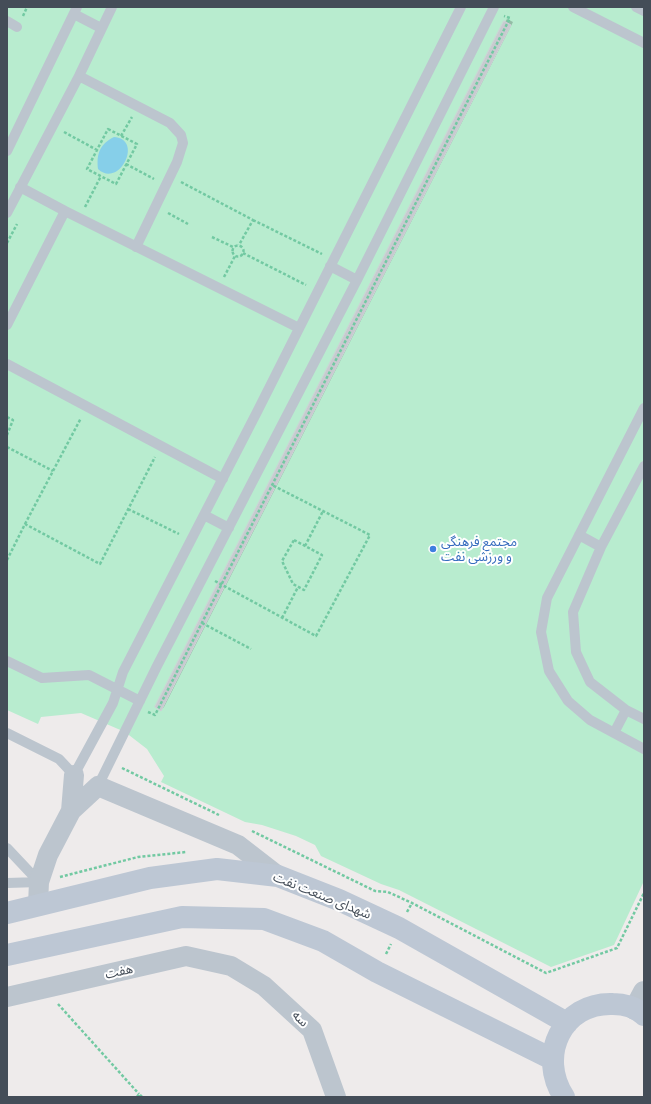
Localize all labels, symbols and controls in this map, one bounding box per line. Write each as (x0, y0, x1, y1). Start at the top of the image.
place label: مجتمع فرهنگى و ورزشى نفت (441, 534, 517, 565)
marker: مجتمع فرهنگى و ورزشى نفت (428, 544, 438, 554)
street label: شهدای صنعت نفت (271, 869, 373, 923)
street label: هفت (104, 961, 134, 983)
street label: سه (289, 1008, 311, 1030)

